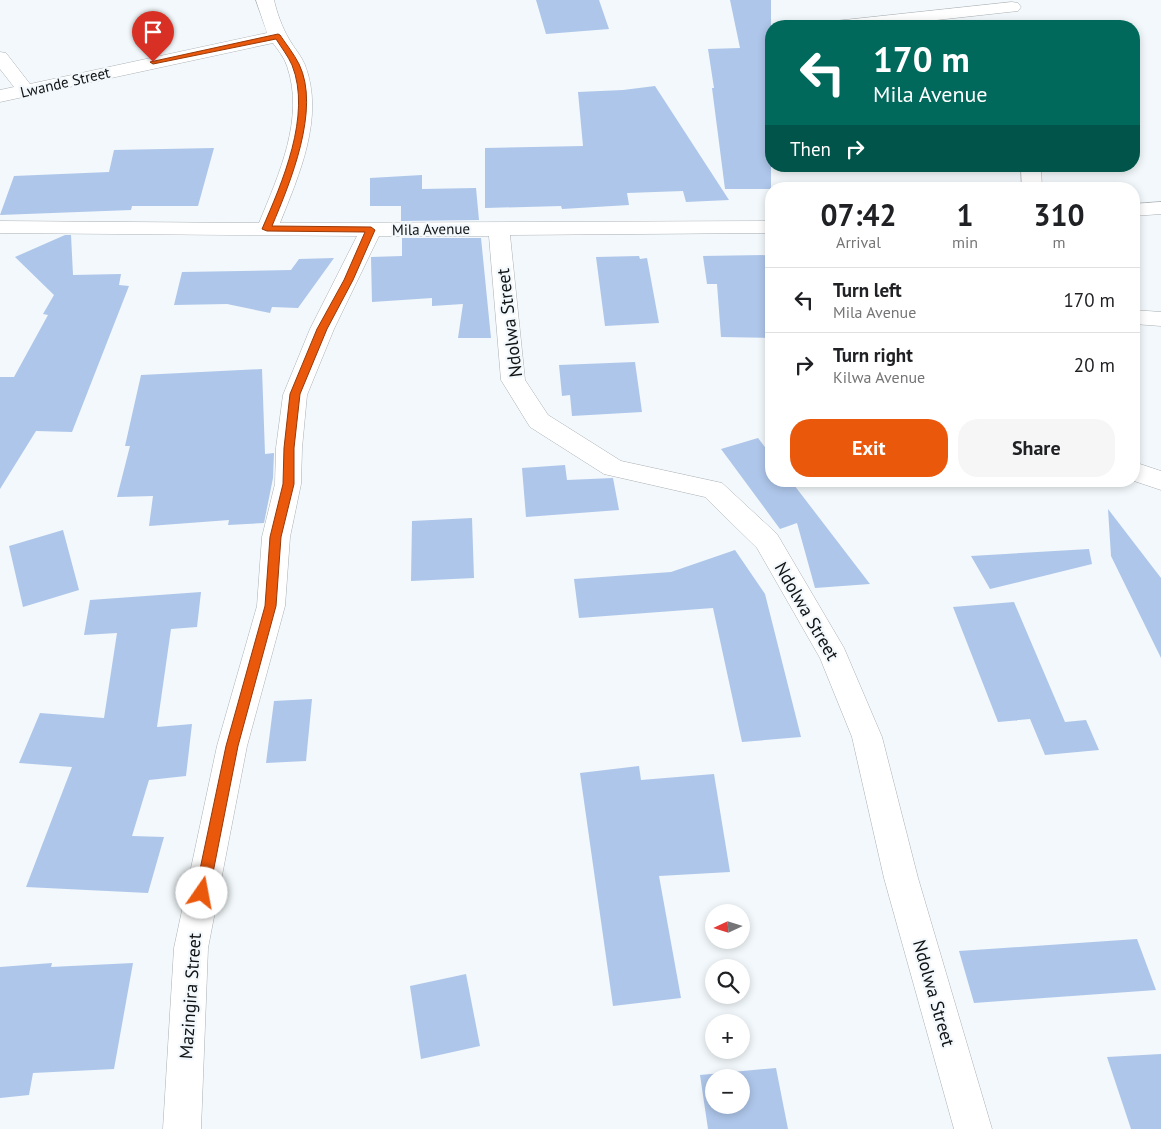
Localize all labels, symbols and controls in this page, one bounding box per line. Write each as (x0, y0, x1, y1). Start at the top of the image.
pin (132, 11, 174, 62)
icon: arrive (139, 18, 167, 46)
text: 170 m (873, 36, 970, 82)
icon: left (790, 40, 855, 105)
street label: Lwande Street (18, 62, 112, 102)
text: Mila Avenue (873, 80, 988, 108)
icon: right (841, 135, 869, 163)
text: Then (790, 137, 831, 161)
text: 07:42 (820, 195, 897, 234)
text: 1 (957, 195, 974, 234)
text: 310 (1033, 195, 1085, 234)
street label: Mila Avenue (392, 219, 470, 239)
text: Arrival (836, 232, 881, 252)
text: min (952, 232, 978, 252)
text: m (1053, 232, 1066, 252)
street label: Ndolwa Street (491, 267, 527, 379)
text: Turn left (833, 278, 902, 302)
icon: left (790, 286, 818, 314)
text: 170 m (1063, 288, 1115, 312)
text: Mila Avenue (833, 302, 916, 322)
text: Turn right (833, 343, 913, 367)
icon: right (790, 351, 818, 379)
text: 20 m (1074, 353, 1115, 377)
text: Kilwa Avenue (833, 367, 925, 387)
button: Exit (790, 419, 948, 477)
button: Share (958, 419, 1115, 477)
street label: Ndolwa Street (770, 558, 844, 664)
position arrow (175, 866, 227, 918)
north arrow (705, 904, 750, 949)
map controls (705, 904, 750, 1114)
street label: Mazingira Street (174, 932, 206, 1060)
street label: Ndolwa Street (908, 937, 960, 1049)
button: search (705, 959, 750, 1004)
button: + (705, 1014, 750, 1059)
button: − (705, 1069, 750, 1114)

